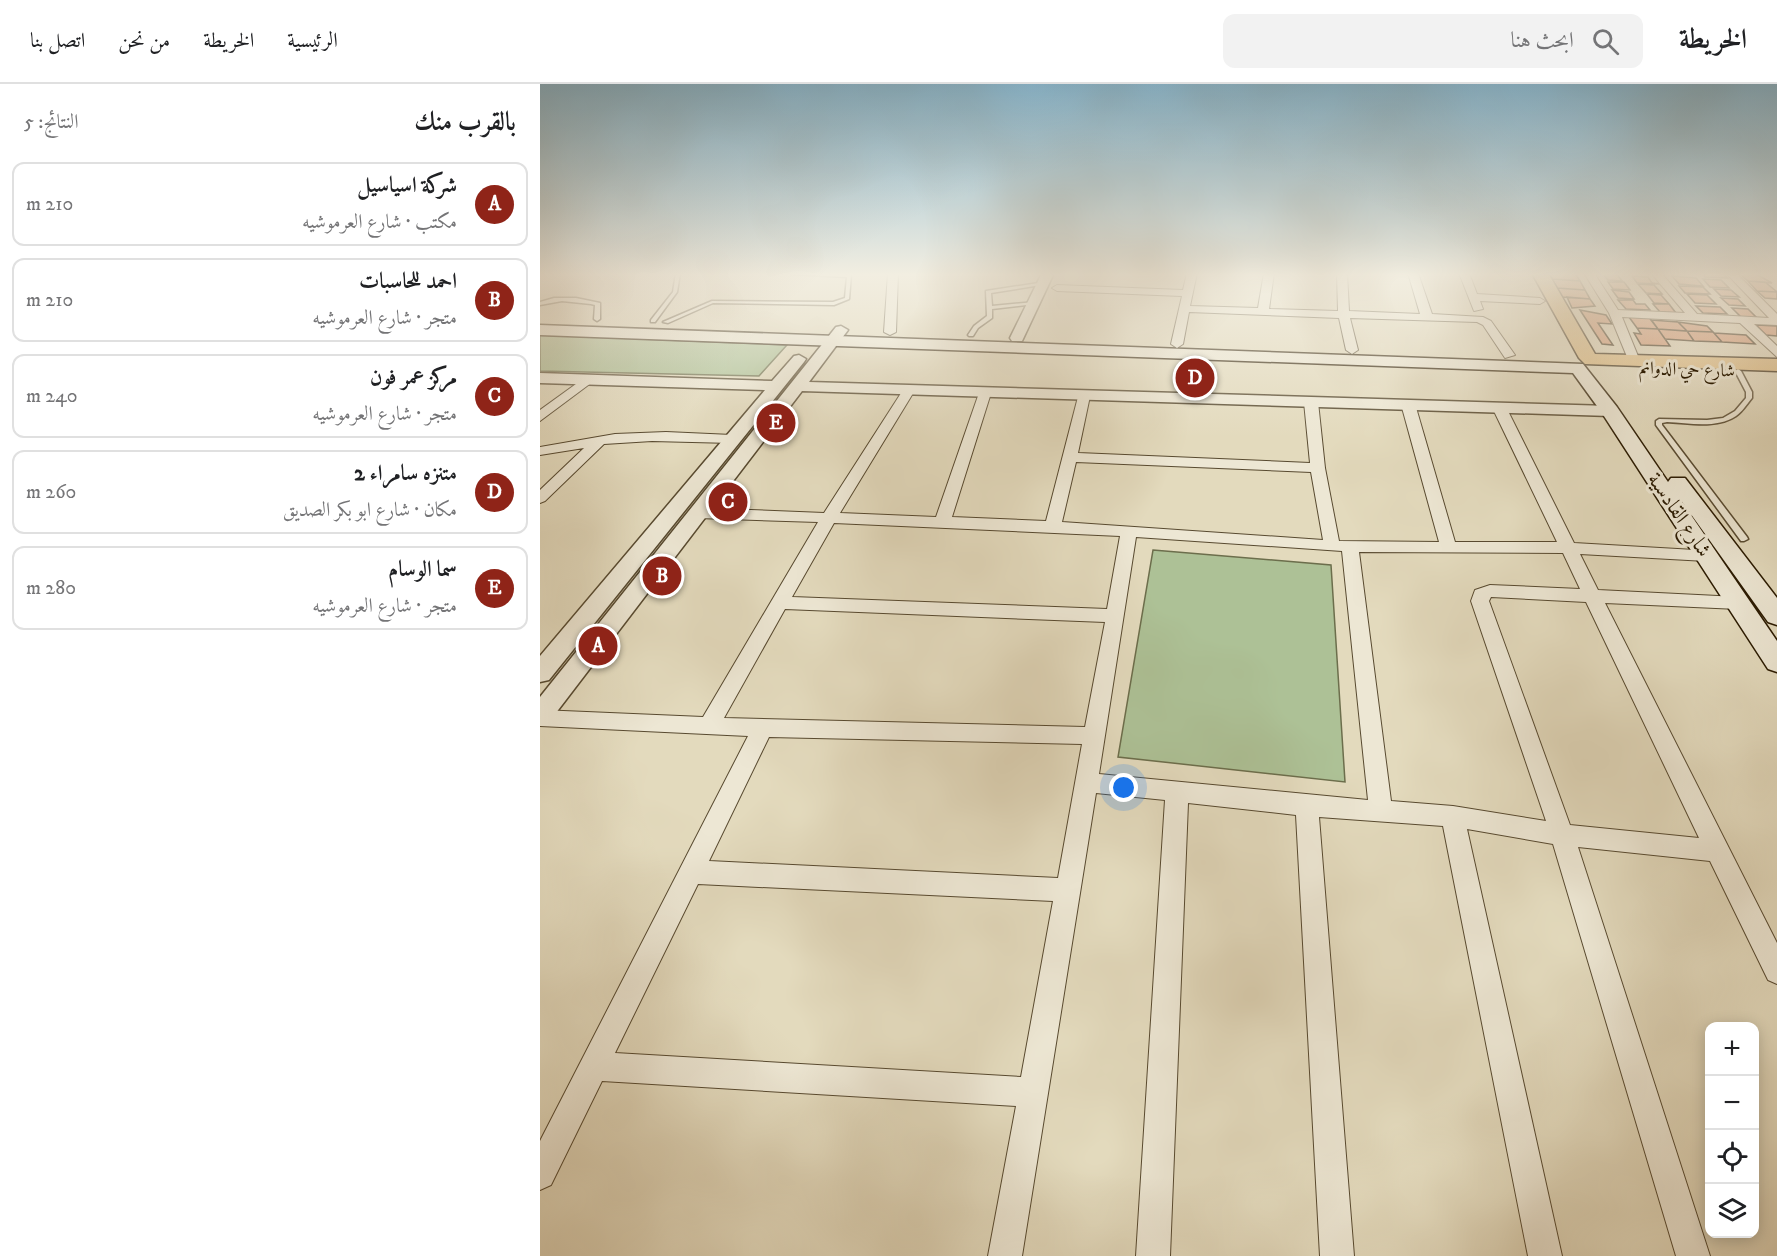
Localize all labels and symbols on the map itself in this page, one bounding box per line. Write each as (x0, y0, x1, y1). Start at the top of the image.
pin: D (1176, 356, 1214, 400)
street label: شارع حي الدوانم (1639, 357, 1735, 387)
pin: E (756, 400, 796, 446)
street label: شارع القادسية (1638, 468, 1717, 564)
pin: C (708, 480, 747, 524)
pin: B (642, 554, 682, 598)
pin: A (578, 624, 618, 668)
your location (1109, 773, 1138, 802)

